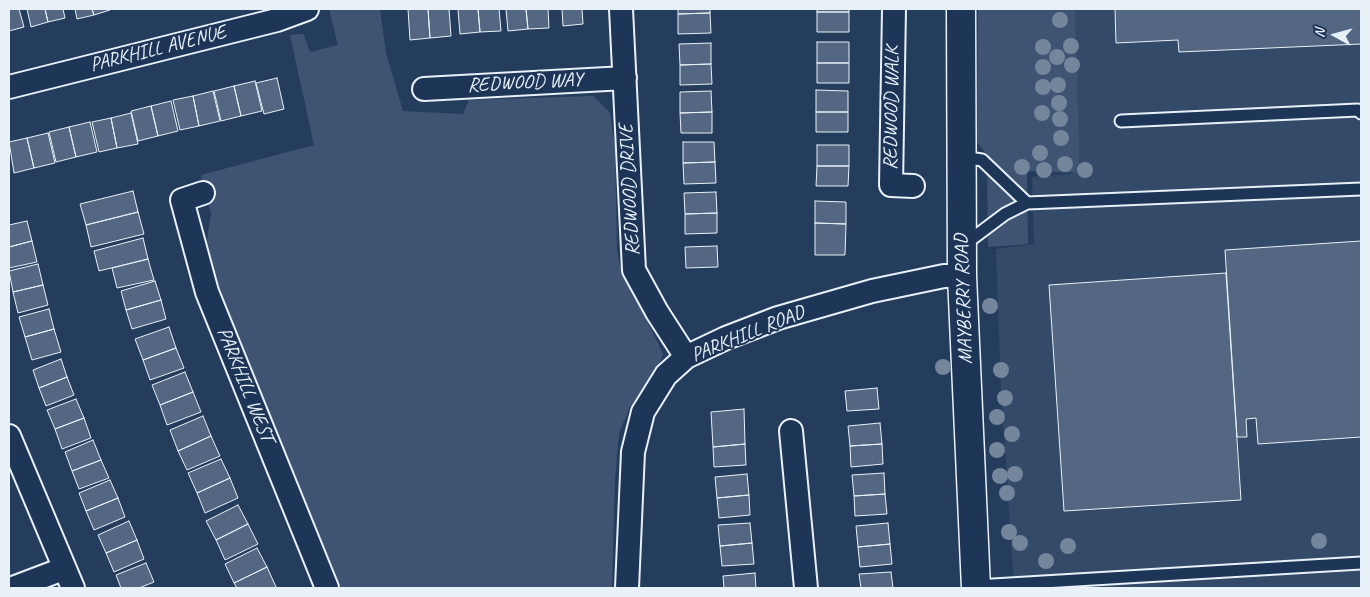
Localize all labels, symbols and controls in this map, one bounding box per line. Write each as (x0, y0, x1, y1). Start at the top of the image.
north arrow (1310, 10, 1360, 60)
street label: PARKHILL AVENUE (88, 21, 228, 77)
text: N (1311, 28, 1329, 38)
street label: REDWOOD WALK (879, 46, 905, 170)
street label: REDWOOD WAY (467, 68, 583, 98)
street label: REDWOOD DRIVE (615, 124, 645, 256)
street label: MAYBERRY ROAD (950, 233, 978, 365)
street label: PARKHILL ROAD (688, 300, 808, 368)
street label: PARKHILL WEST (211, 324, 279, 446)

